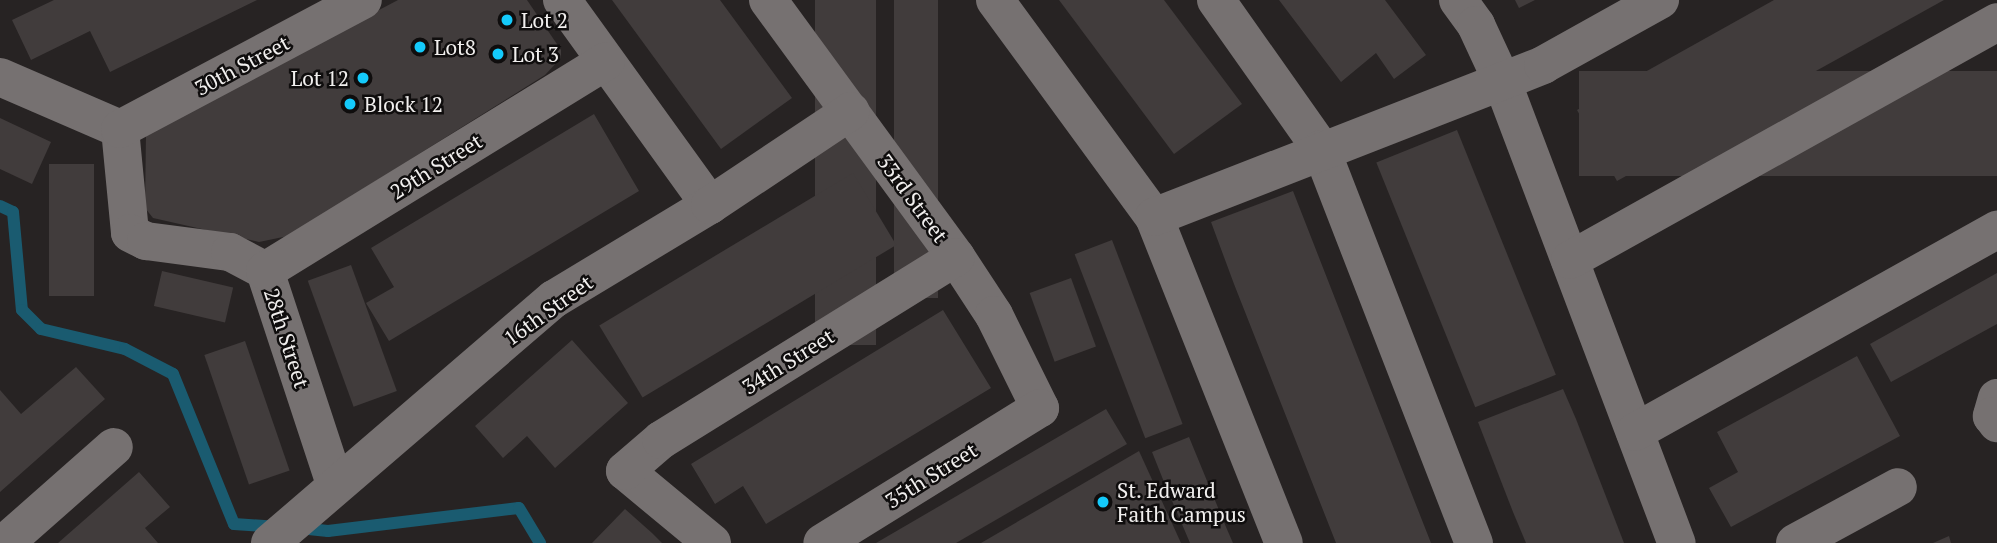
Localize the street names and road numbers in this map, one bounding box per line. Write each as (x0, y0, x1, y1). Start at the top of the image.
street label: 30th Street (190, 30, 294, 100)
street label: 29th Street (385, 128, 487, 204)
street label: 33rd Street (872, 149, 954, 247)
street label: 16th Street (499, 269, 597, 351)
street label: 28th Street (259, 285, 315, 391)
street label: 34th Street (737, 323, 839, 399)
street label: 35th Street (880, 437, 982, 513)

